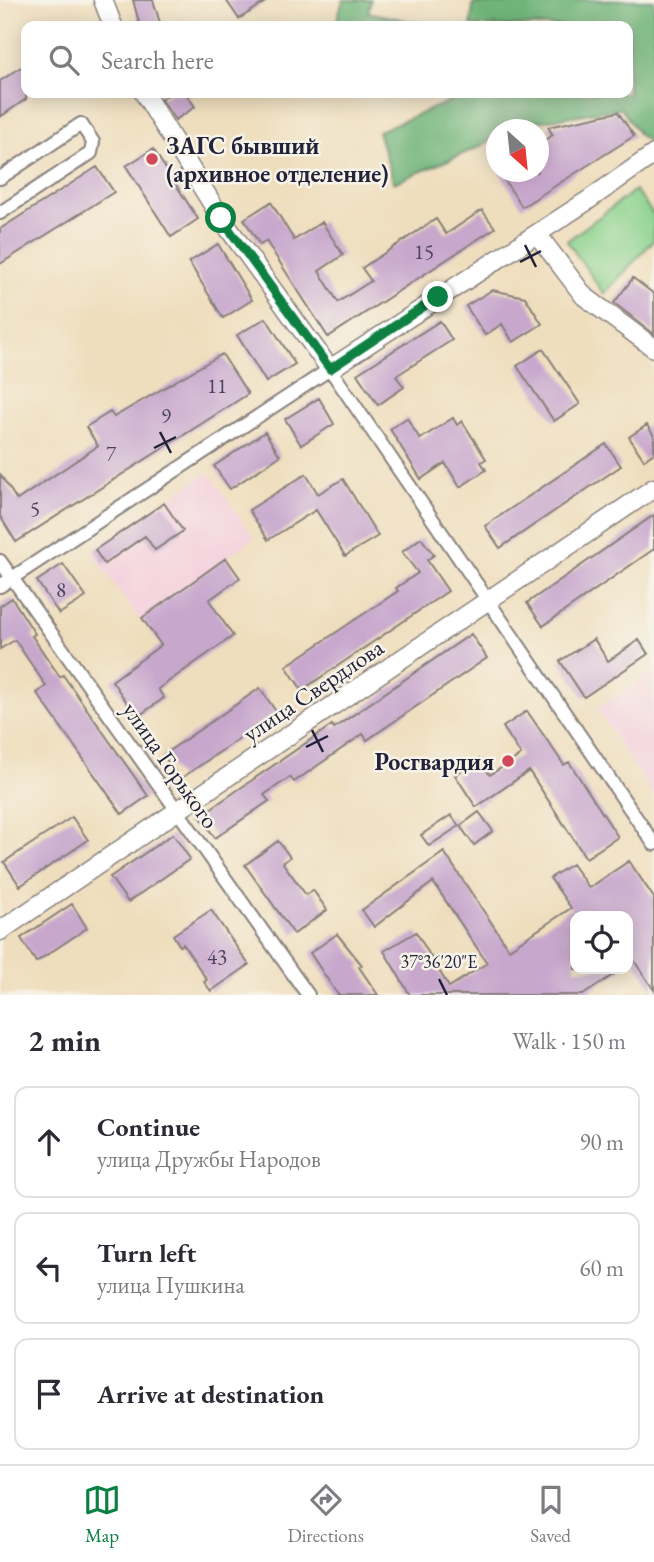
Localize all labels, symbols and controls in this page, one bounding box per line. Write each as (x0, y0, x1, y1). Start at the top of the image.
search box (21, 21, 633, 98)
icon: search (45, 41, 83, 79)
text: Search here (101, 43, 214, 77)
north arrow (486, 119, 549, 182)
place label: ЗАГС бывший (архивное отделение) (166, 130, 389, 189)
marker: ЗАГС бывший (архивное отделение) (144, 151, 160, 167)
route start (205, 202, 236, 233)
house number: 15 (414, 238, 434, 265)
route end (422, 281, 453, 312)
house number: 11 (207, 372, 227, 399)
house number: 9 (161, 402, 171, 429)
house number: 7 (106, 440, 117, 467)
house number: 5 (30, 495, 40, 522)
house number: 8 (56, 576, 66, 603)
street label: улица Свердлова (237, 631, 390, 749)
street label: улица Горького (116, 695, 226, 835)
place label: Росгвардия (375, 746, 494, 777)
marker: Росгвардия (500, 753, 516, 769)
map controls (570, 911, 633, 974)
button: locate (570, 911, 633, 974)
house number: 43 (207, 943, 227, 970)
text: 37°36'20"E (401, 950, 477, 973)
text: 2 min (28, 1021, 101, 1060)
text: Walk · 150 m (512, 1026, 626, 1056)
text: Continue (97, 1110, 200, 1144)
icon: ahead (30, 1123, 68, 1161)
text: 90 m (579, 1127, 624, 1157)
text: улица Дружбы Народов (97, 1144, 321, 1174)
text: Turn left (97, 1236, 196, 1270)
icon: left (30, 1249, 68, 1287)
text: 60 m (579, 1253, 624, 1283)
text: улица Пушкина (97, 1270, 245, 1300)
icon: arrive (30, 1375, 68, 1413)
text: Arrive at destination (97, 1377, 324, 1411)
tab: Map (83, 1481, 121, 1548)
tab: Directions (287, 1481, 364, 1548)
tab: Saved (530, 1481, 571, 1548)

